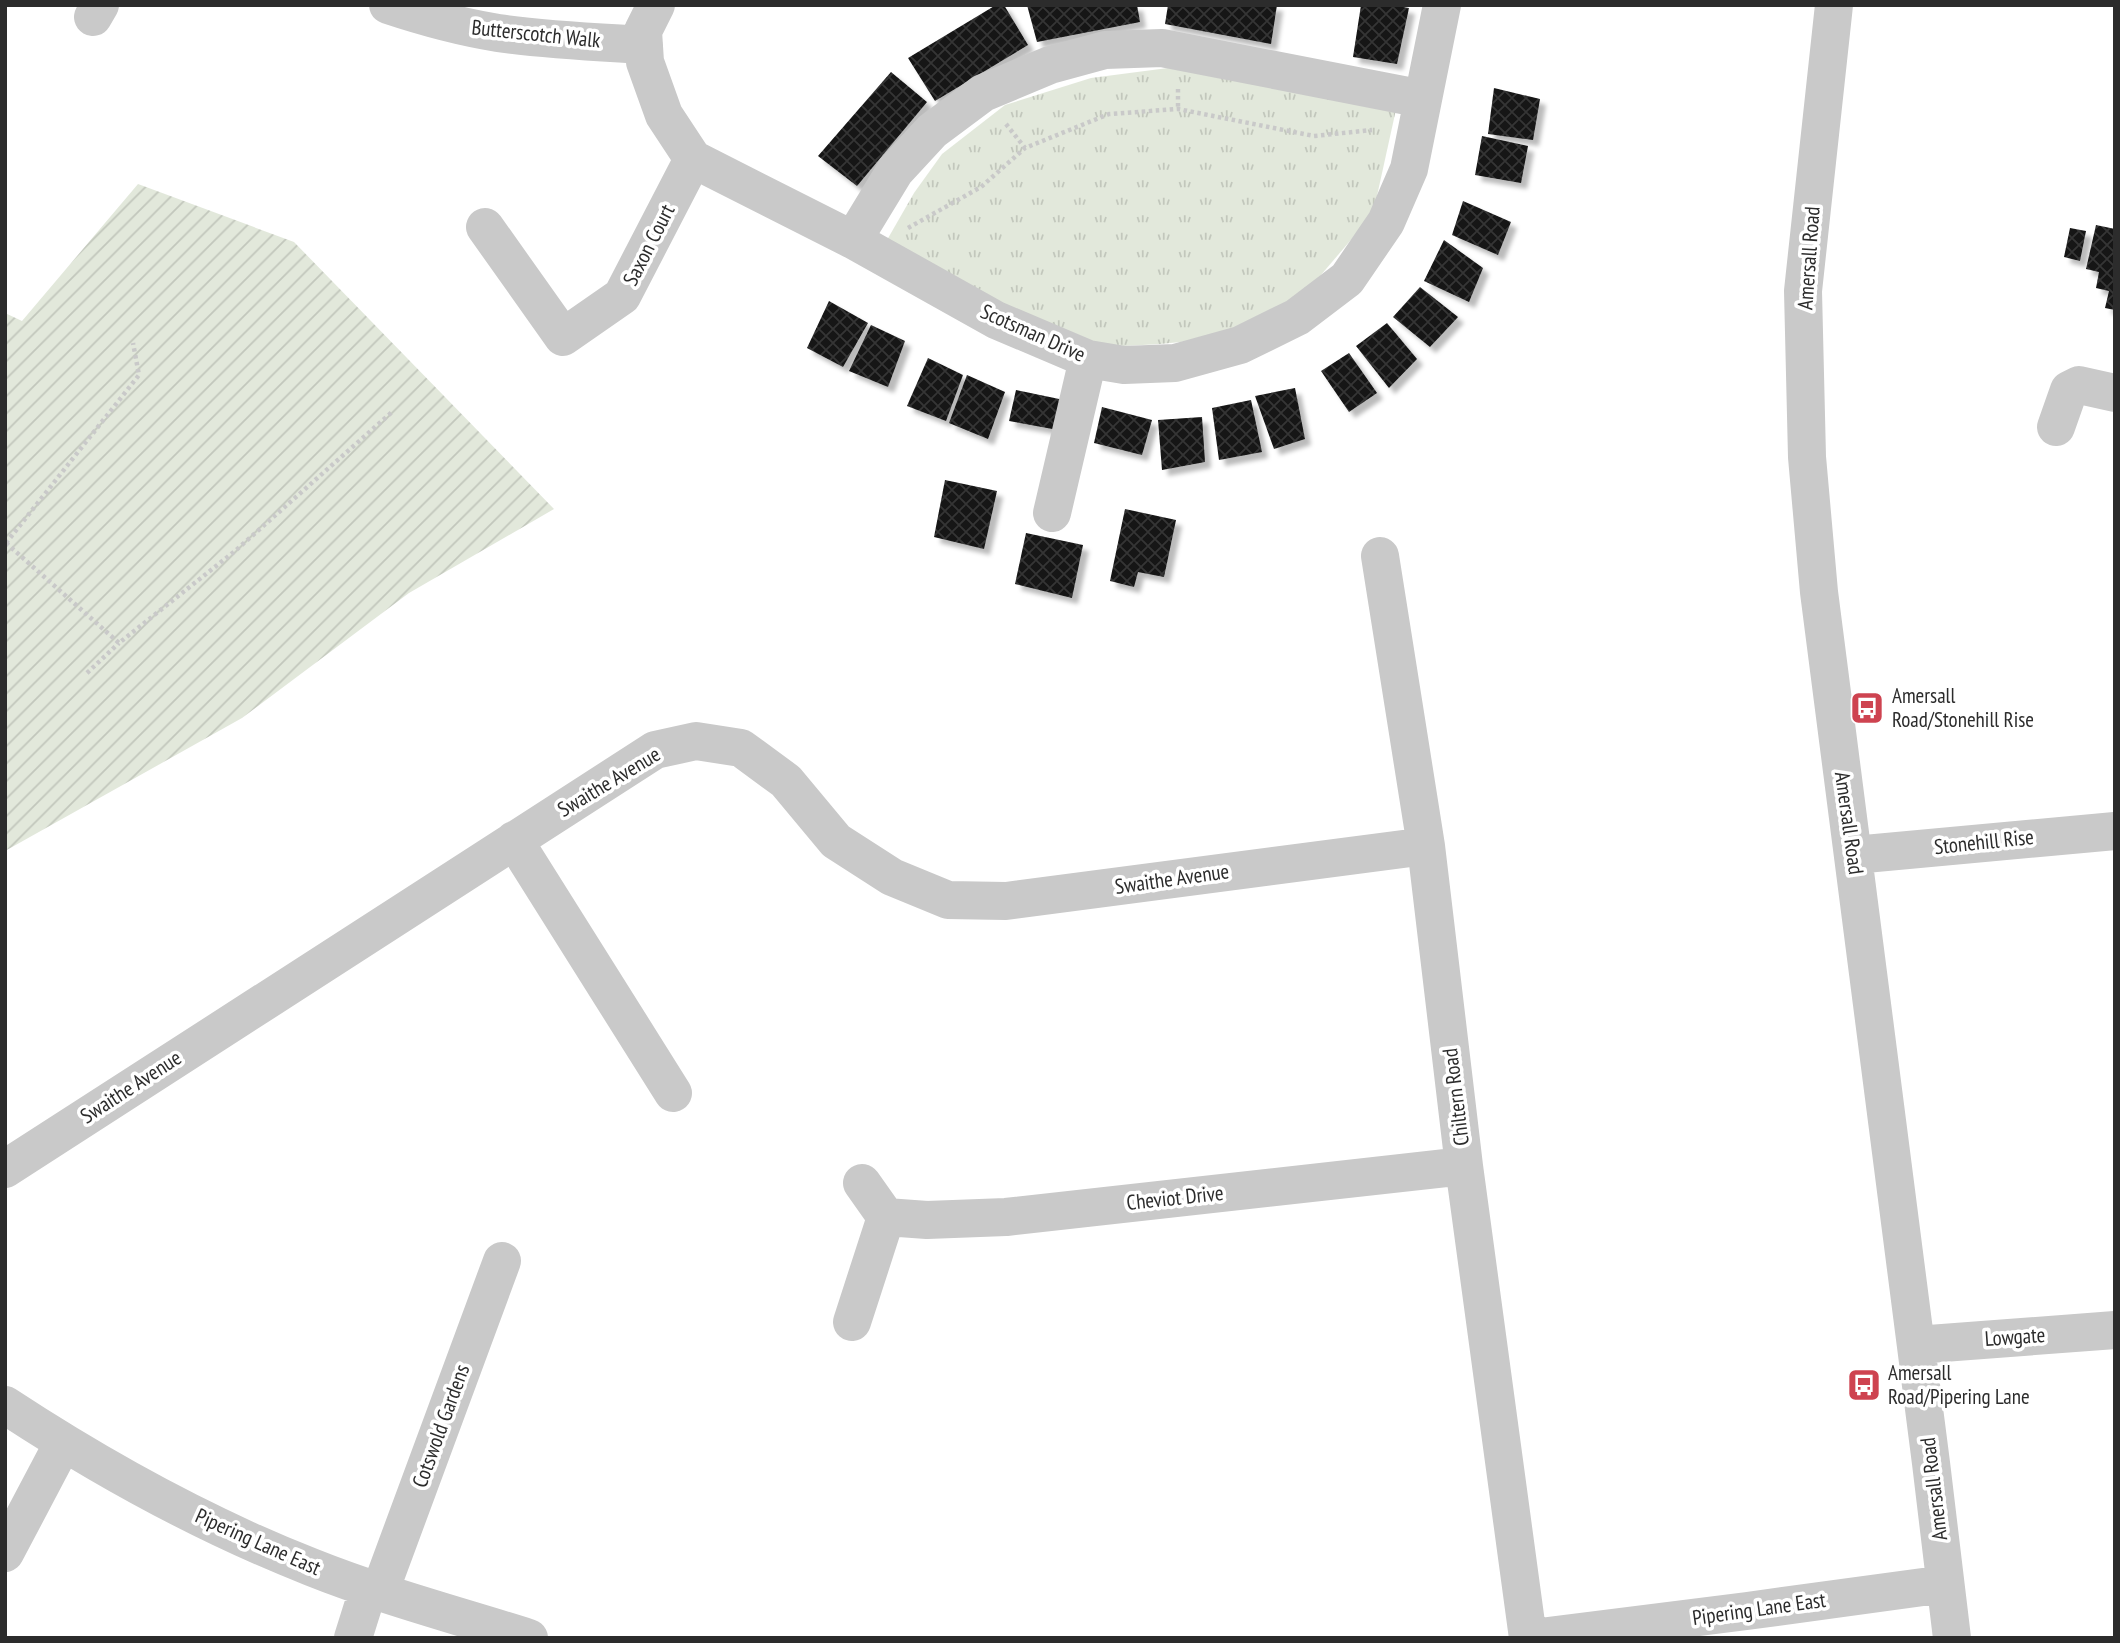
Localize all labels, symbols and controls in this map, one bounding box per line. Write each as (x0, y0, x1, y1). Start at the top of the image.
street label: Butterscotch Walk (470, 13, 602, 54)
street label: Saxon Court (617, 199, 681, 290)
street label: Amersall Road (1791, 205, 1826, 311)
street label: Scotsman Drive (977, 297, 1090, 368)
place label: Amersall Road/Stonehill Rise (1892, 682, 2034, 733)
bus stop icon: Amersall Road/Stonehill Rise (1848, 689, 1886, 727)
street label: Swaithe Avenue (552, 740, 665, 823)
street label: Amersall Road (1829, 770, 1870, 876)
street label: Stonehill Rise (1933, 823, 2035, 860)
street label: Swaithe Avenue (1113, 857, 1231, 900)
street label: Swaithe Avenue (75, 1044, 186, 1129)
street label: Chiltern Road (1436, 1047, 1475, 1147)
street label: Cheviot Drive (1125, 1179, 1225, 1216)
street label: Lowgate (1984, 1321, 2046, 1352)
place label: Amersall Road/Pipering Lane (1888, 1359, 2030, 1410)
street label: Cotswold Gardens (406, 1360, 475, 1491)
bus stop icon: Amersall Road/Pipering Lane (1845, 1366, 1883, 1404)
street label: Amersall Road (1914, 1436, 1953, 1542)
street label: Pipering Lane East (191, 1502, 325, 1581)
street label: Pipering Lane East (1691, 1586, 1828, 1631)

